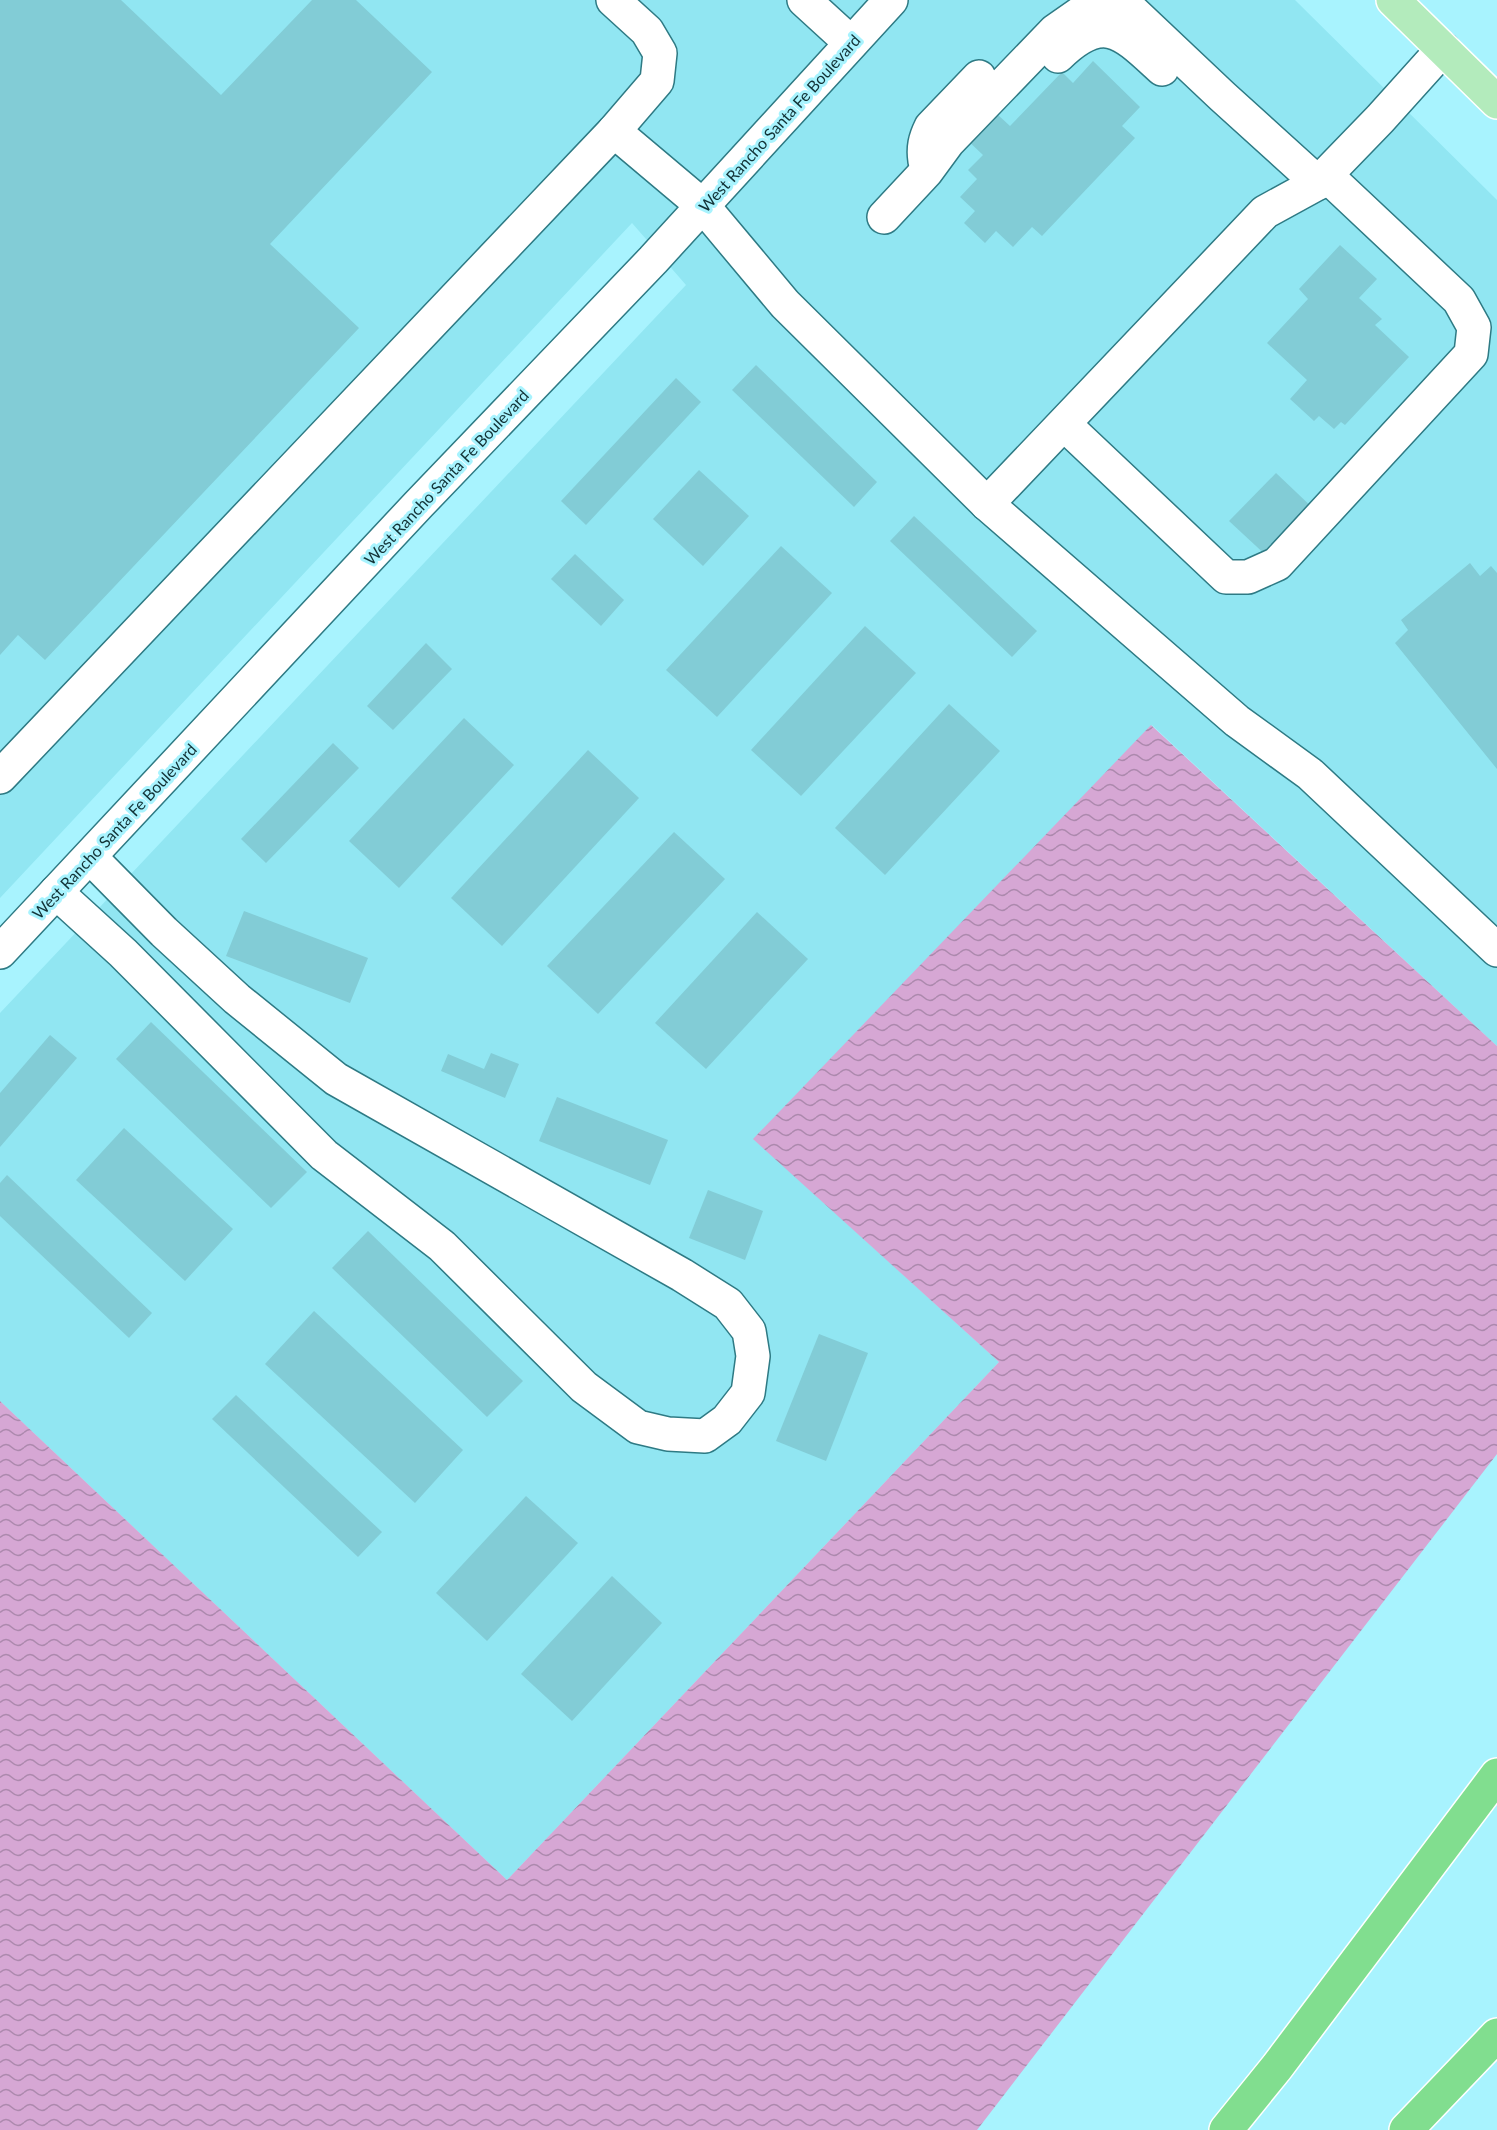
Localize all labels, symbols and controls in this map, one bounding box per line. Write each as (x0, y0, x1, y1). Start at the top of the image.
street label: West Rancho Santa Fe Boulevard (694, 30, 864, 216)
street label: West Rancho Santa Fe Boulevard (360, 386, 532, 568)
street label: West Rancho Santa Fe Boulevard (28, 740, 200, 922)

